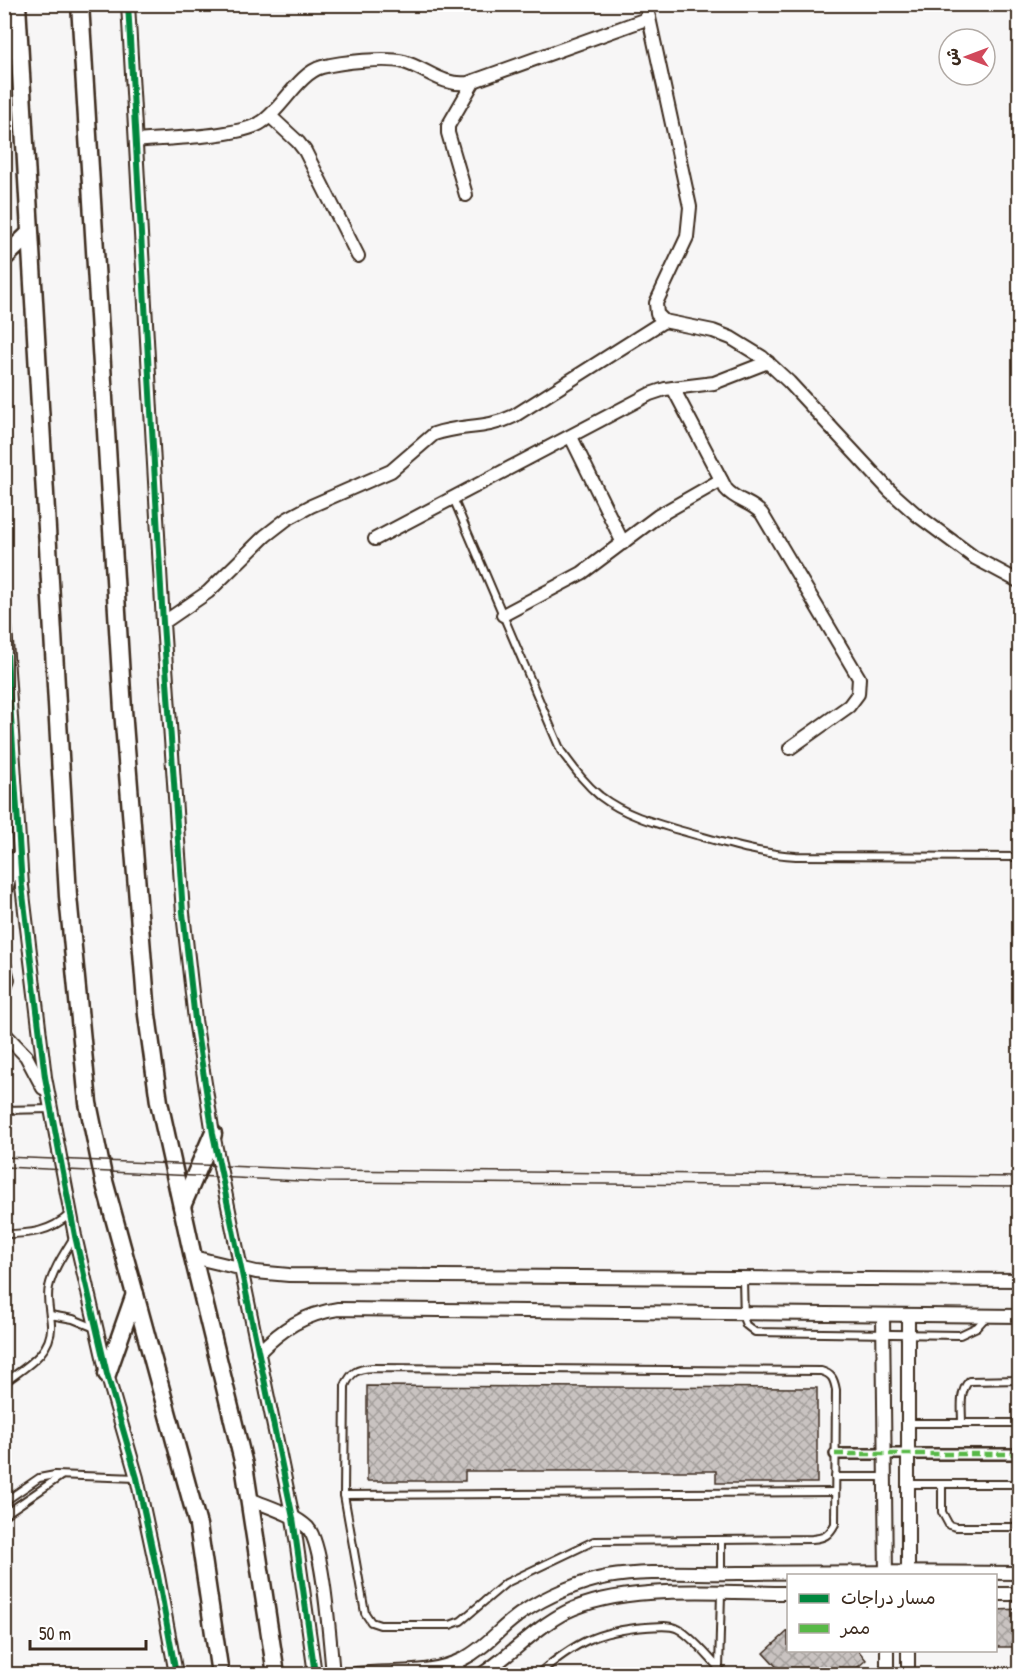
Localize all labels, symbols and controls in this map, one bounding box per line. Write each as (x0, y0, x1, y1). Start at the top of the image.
north arrow (937, 27, 997, 87)
text: ش (941, 48, 963, 66)
legend (787, 1574, 997, 1652)
text: مسار دراجات (841, 1585, 936, 1610)
scale bar (30, 1613, 146, 1651)
text: ممر (839, 1615, 870, 1640)
text: 50 m (39, 1621, 71, 1646)

